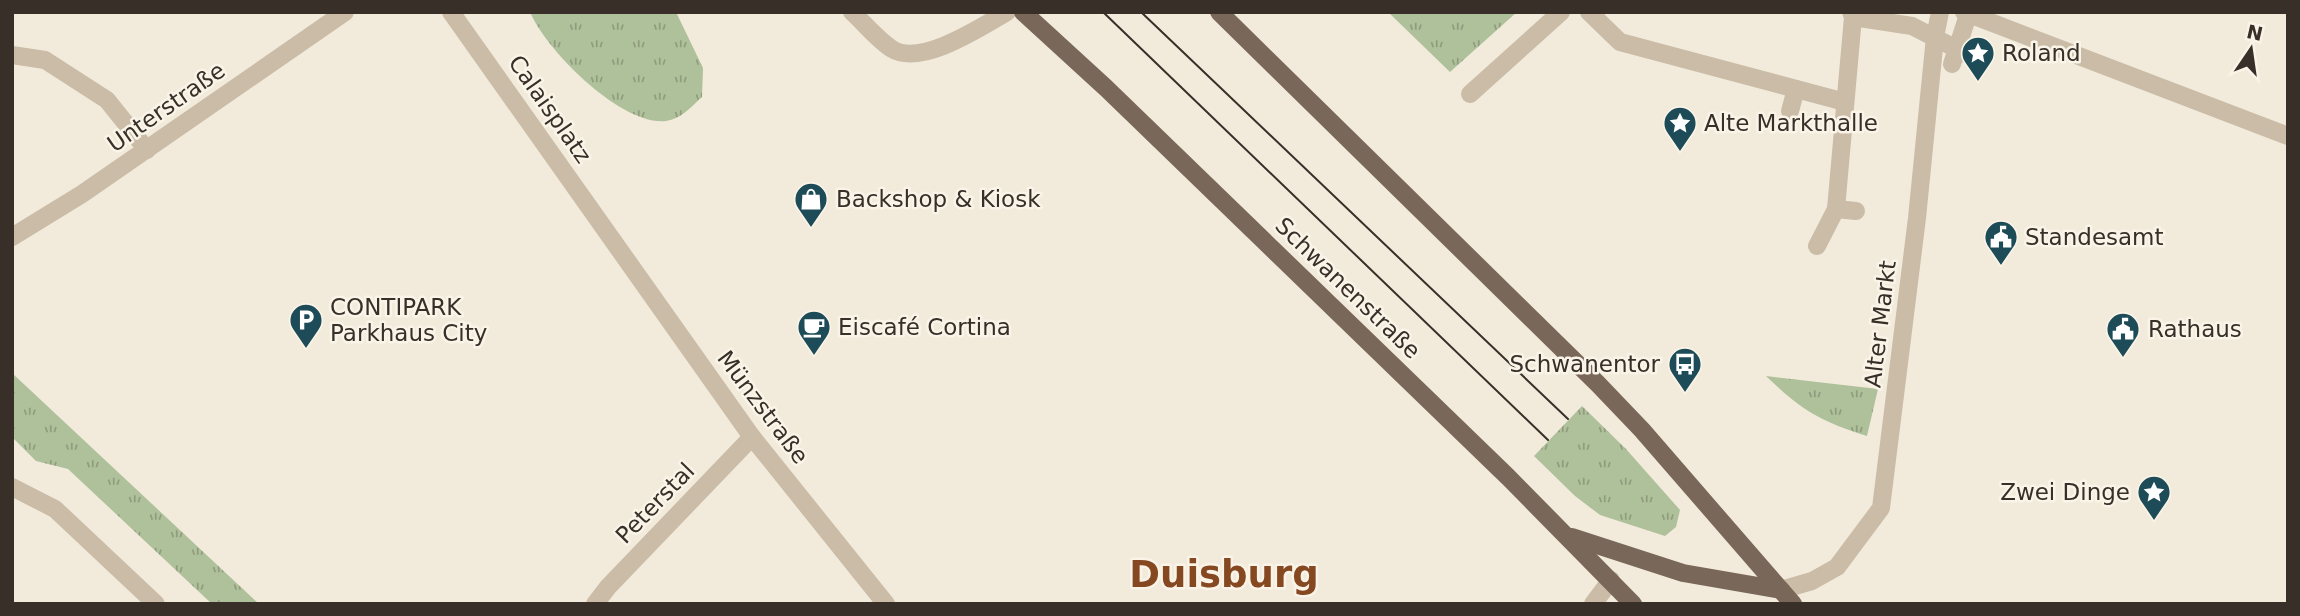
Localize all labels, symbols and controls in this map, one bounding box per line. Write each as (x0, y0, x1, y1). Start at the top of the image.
north arrow (2216, 14, 2286, 84)
text: N (2245, 20, 2265, 45)
place icon: Roland (1959, 34, 1997, 83)
place label: Roland (2002, 40, 2081, 66)
street label: Calaisplatz (503, 50, 597, 168)
street label: Unterstraße (102, 57, 230, 157)
place icon: Alte Markthalle (1661, 104, 1699, 153)
place label: Alte Markthalle (1704, 110, 1878, 136)
shop icon: Backshop & Kiosk (792, 180, 830, 229)
place label: Backshop & Kiosk (836, 186, 1041, 212)
street label: Schwanenstraße (1270, 212, 1426, 364)
public building icon: Standesamt (1982, 218, 2020, 267)
place label: Standesamt (2025, 224, 2164, 250)
street label: Alter Markt (1859, 259, 1901, 389)
place label: CONTIPARK Parkhaus City (330, 294, 487, 346)
parking icon: CONTIPARK Parkhaus City (287, 301, 325, 350)
cafe icon: Eiscafé Cortina (795, 308, 833, 357)
public building icon: Rathaus (2104, 310, 2142, 359)
place label: Eiscafé Cortina (838, 314, 1011, 340)
place label: Rathaus (2148, 316, 2242, 342)
bus stop icon: Schwanentor (1666, 345, 1704, 394)
street label: Münzstraße (712, 346, 814, 468)
place label: Schwanentor (1509, 351, 1661, 377)
street label: Peterstal (610, 458, 700, 548)
place icon: Zwei Dinge (2135, 473, 2173, 522)
place label: Zwei Dinge (2000, 479, 2130, 505)
district label: Duisburg (1129, 553, 1319, 596)

